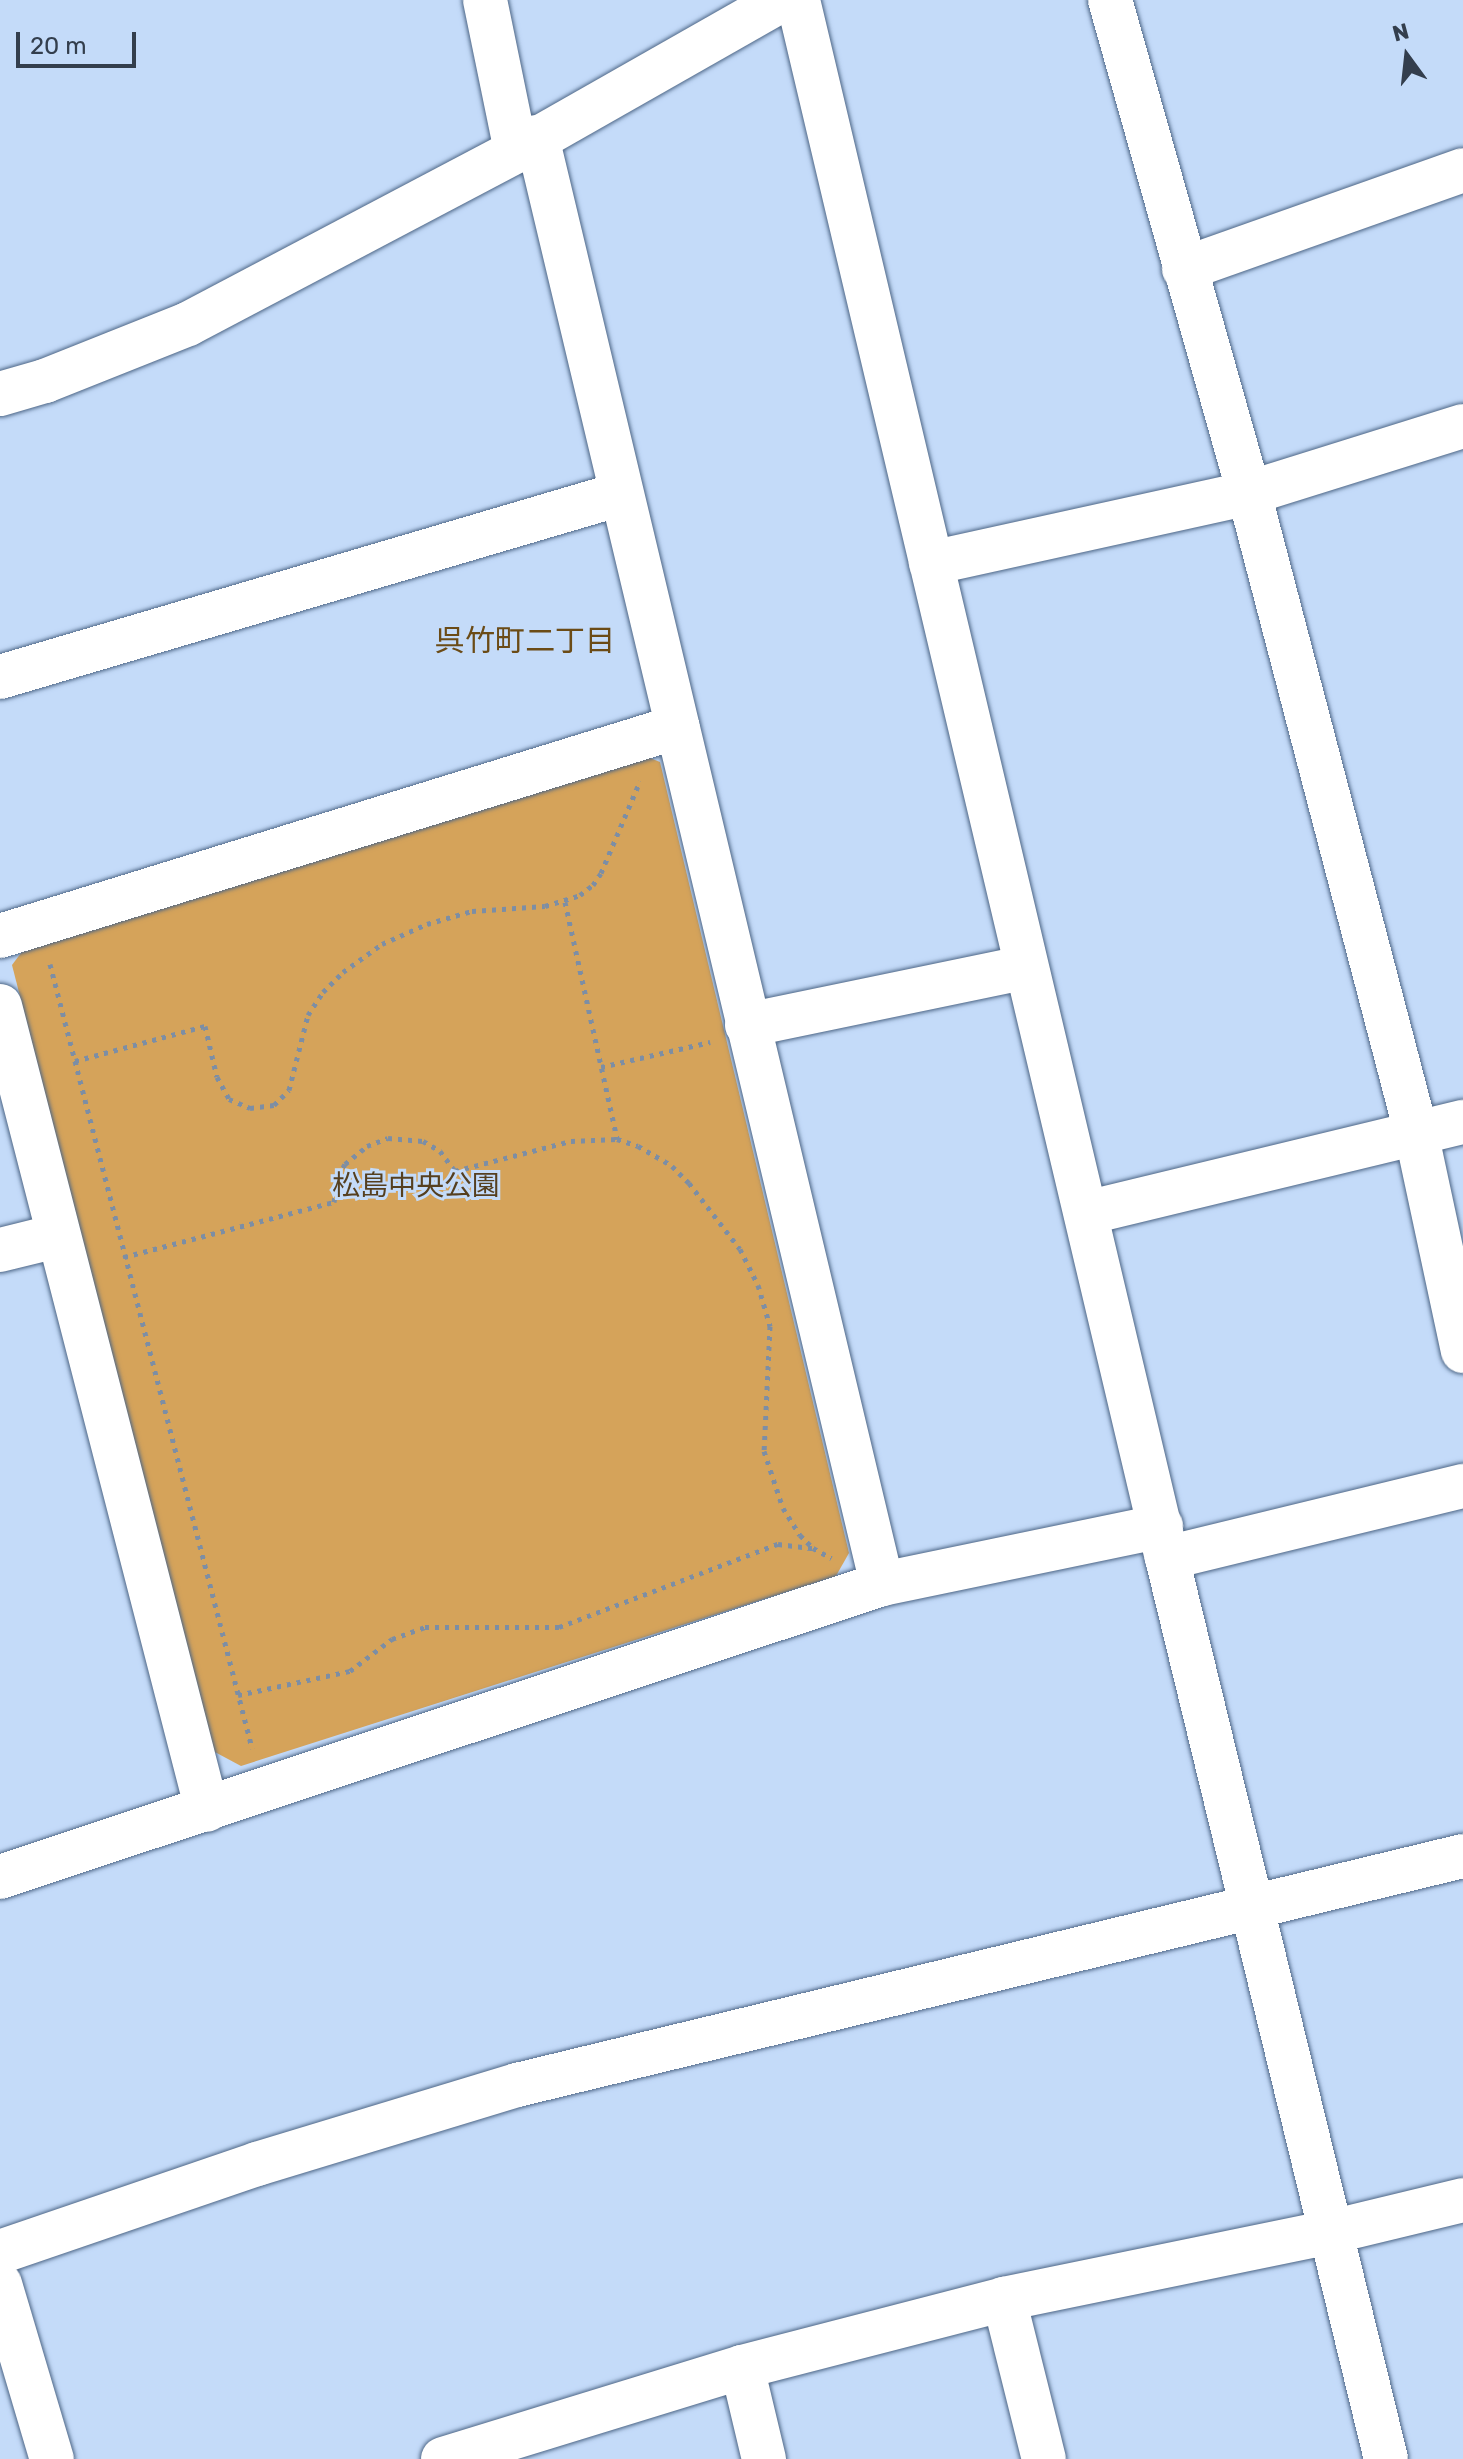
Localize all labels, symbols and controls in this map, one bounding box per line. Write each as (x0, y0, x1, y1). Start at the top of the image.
scale bar (20, 16, 140, 66)
north arrow (1367, 16, 1447, 96)
text: N (1390, 17, 1412, 47)
text: 20 m (30, 32, 87, 60)
district label: 呉竹町二丁目 (435, 623, 615, 659)
park label: 松島中央公園 (332, 1169, 500, 1203)

